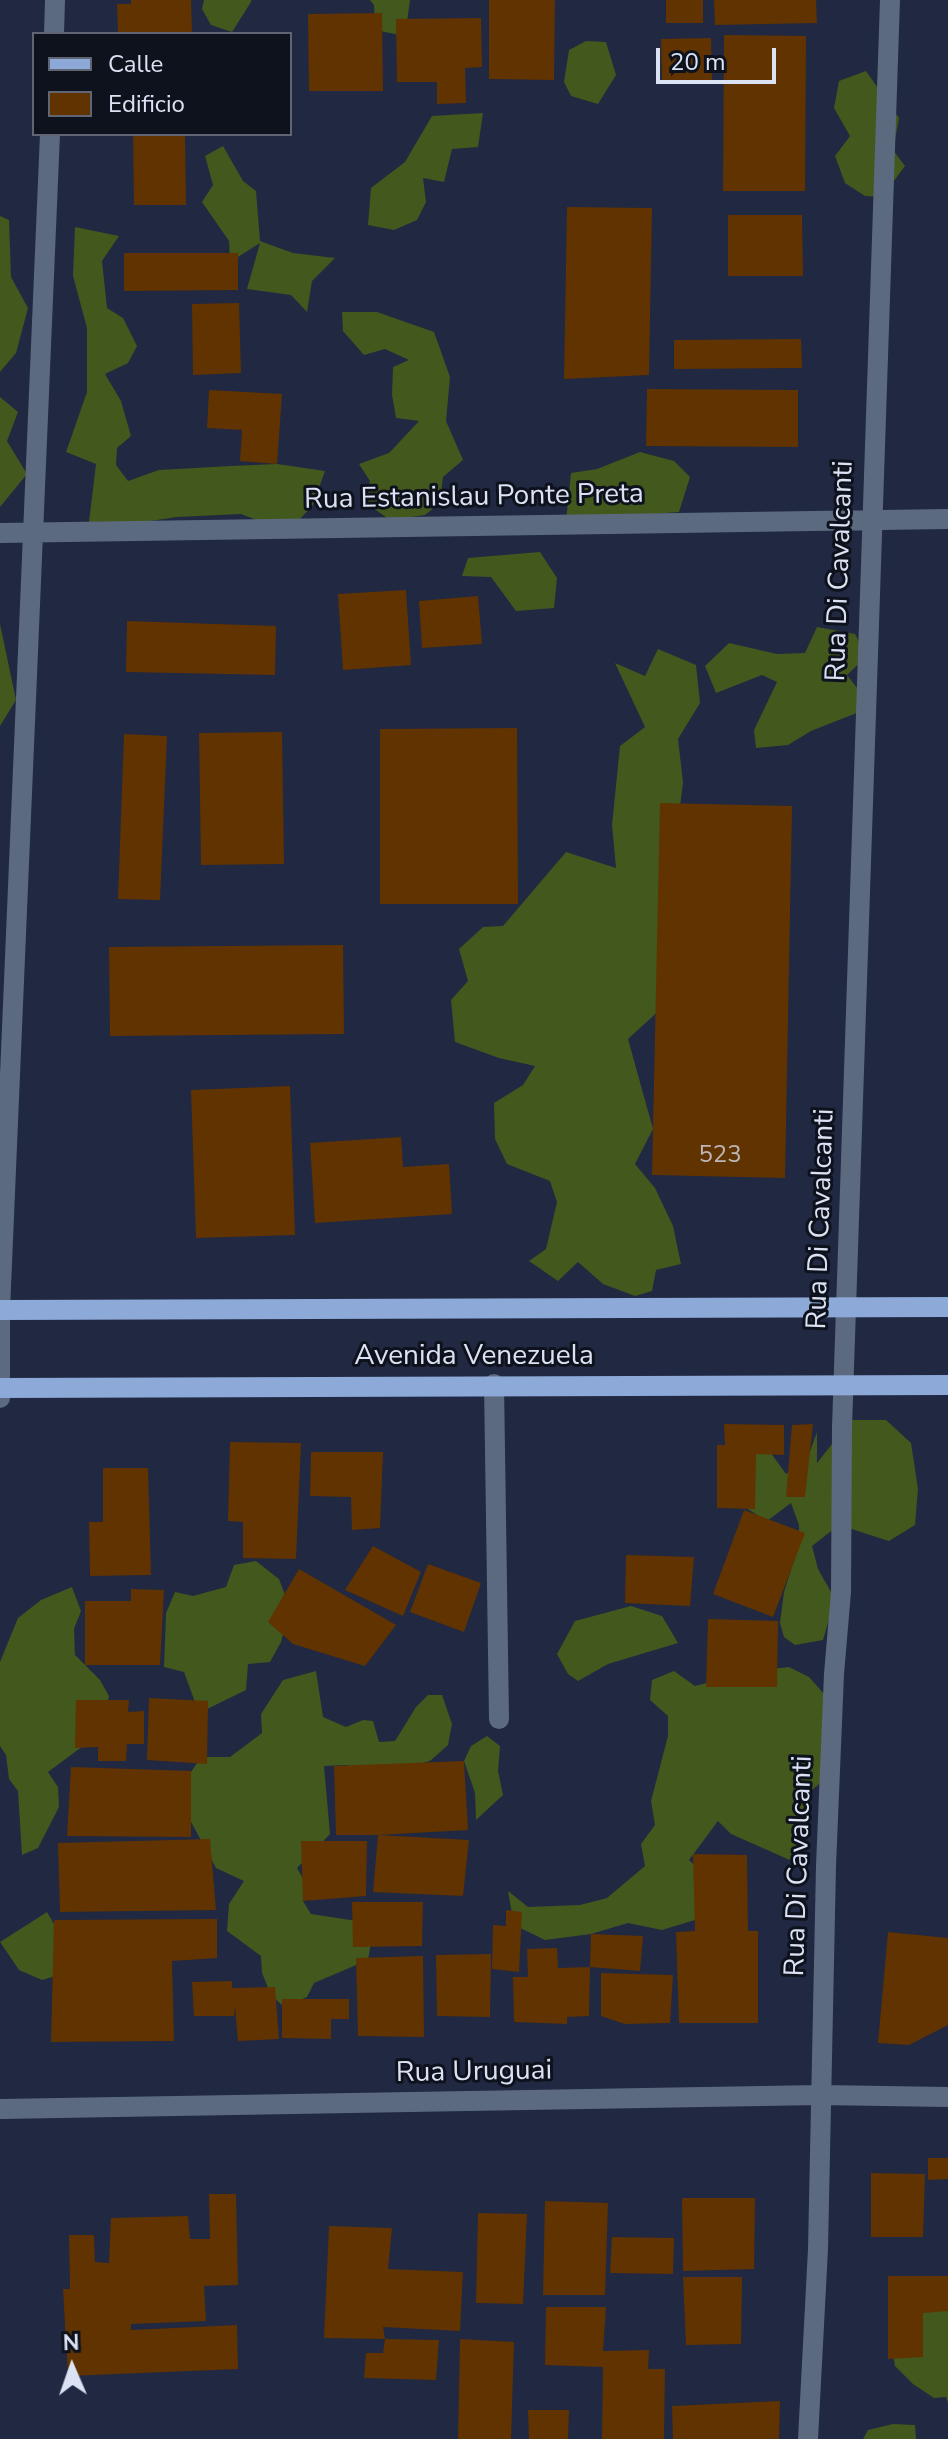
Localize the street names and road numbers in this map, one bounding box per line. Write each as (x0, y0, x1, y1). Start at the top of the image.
street label: Rua Di Cavalcanti (820, 460, 862, 682)
street label: Rua Estanislau Ponte Preta (304, 478, 644, 518)
street label: Rua Di Cavalcanti (801, 1108, 843, 1330)
street label: Avenida Venezuela (354, 1340, 594, 1374)
street label: Rua Di Cavalcanti (779, 1755, 821, 1977)
street label: Rua Uruguai (396, 2055, 552, 2091)

